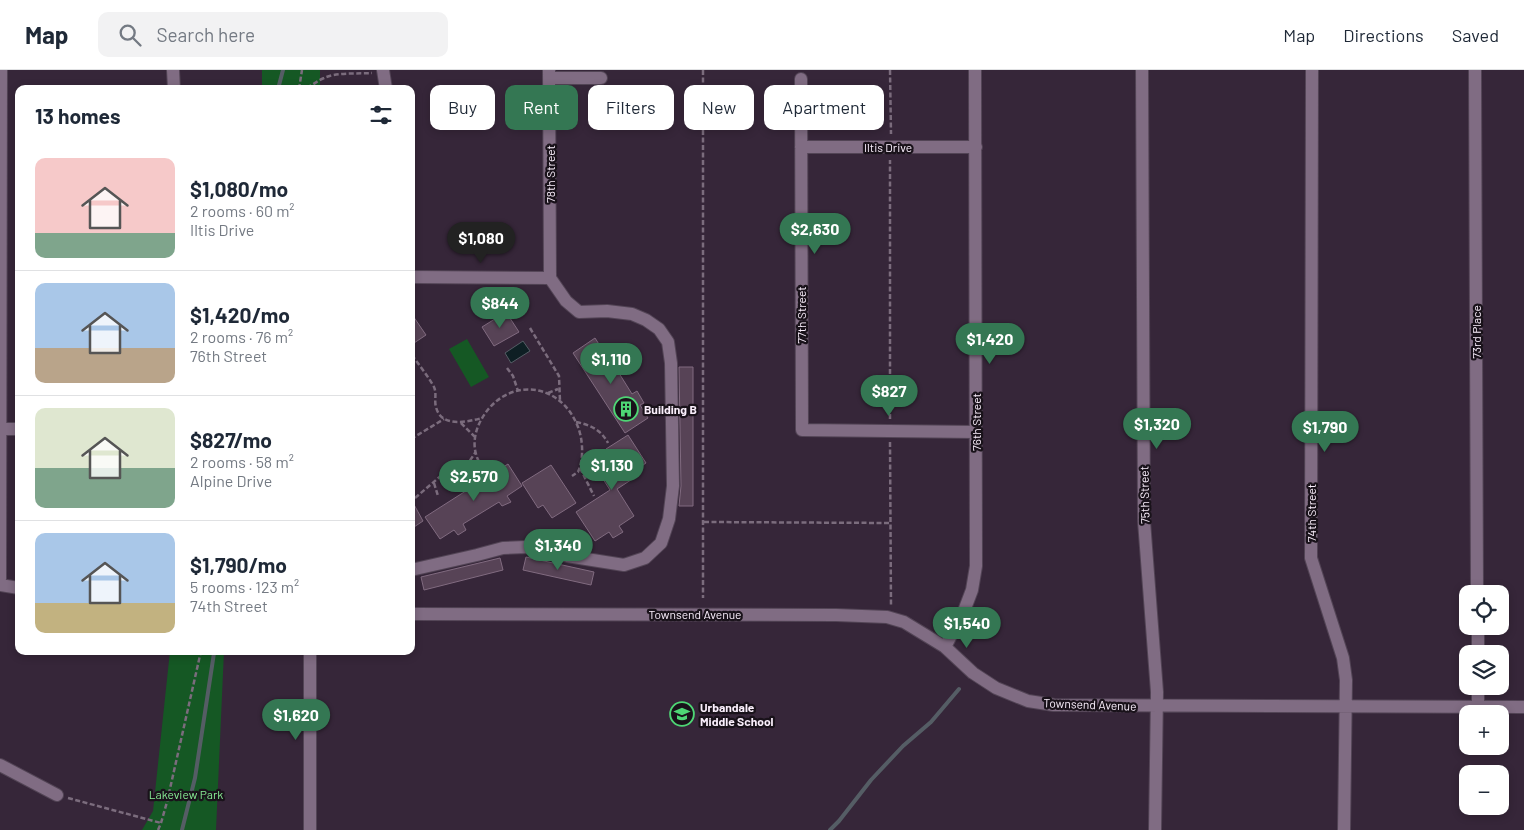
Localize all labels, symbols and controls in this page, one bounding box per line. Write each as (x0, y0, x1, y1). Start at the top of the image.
search box (98, 12, 448, 57)
text: Map (25, 20, 68, 49)
icon: search (116, 21, 144, 49)
text: Search here (156, 23, 255, 46)
text: Map (1283, 24, 1315, 46)
text: Directions (1343, 24, 1424, 46)
text: Saved (1452, 24, 1499, 46)
chip: Buy (430, 85, 495, 130)
chip: Rent (505, 85, 578, 130)
chip: Filters (588, 85, 674, 130)
chip: New (684, 85, 754, 130)
chip: Apartment (764, 85, 884, 130)
icon: filters (367, 101, 395, 129)
text: 13 homes (35, 103, 120, 128)
street label: Iltis Drive (864, 140, 912, 154)
street label: 78th Street (543, 145, 557, 203)
text: $1,080/mo (190, 176, 288, 201)
icon: home (75, 178, 135, 238)
text: 2 rooms · 60 m² (190, 201, 295, 220)
pin: $2,630 (774, 212, 856, 255)
text: $2,630 (791, 219, 839, 238)
text: Iltis Drive (190, 220, 254, 239)
pin: $1,080 (440, 222, 522, 264)
text: $1,080 (458, 228, 504, 247)
pin: $844 (470, 286, 530, 329)
street label: 77th Street (794, 286, 808, 344)
text: $844 (481, 293, 519, 312)
text: $1,420/mo (190, 302, 290, 327)
icon: home (75, 303, 135, 363)
street label: 73rd Place (1469, 305, 1483, 359)
pin: $1,420 (949, 322, 1031, 365)
text: 2 rooms · 76 m² (190, 327, 293, 346)
text: $1,420 (967, 329, 1013, 348)
pin: $1,110 (570, 342, 652, 385)
text: 76th Street (190, 346, 267, 365)
text: $1,110 (591, 349, 631, 368)
pin: $827 (859, 374, 919, 417)
text: $827 (872, 381, 906, 400)
street label: 76th Street (969, 393, 983, 451)
building icon: Building B (613, 396, 639, 422)
place label: Building B (644, 402, 697, 416)
pin: $1,320 (1116, 408, 1198, 450)
pin: $1,790 (1284, 410, 1366, 453)
text: $1,320 (1134, 414, 1180, 433)
text: $1,790 (1303, 417, 1347, 436)
text: $827/mo (190, 427, 272, 452)
icon: home (75, 428, 135, 488)
pin: $1,130 (571, 448, 653, 491)
text: 2 rooms · 58 m² (190, 452, 294, 471)
text: $1,130 (591, 455, 633, 474)
pin: $2,570 (433, 460, 515, 502)
text: $2,570 (450, 466, 498, 485)
street label: 75th Street (1136, 466, 1152, 524)
text: Alpine Drive (190, 471, 272, 490)
street label: 74th Street (1304, 484, 1318, 542)
pin: $1,340 (517, 528, 599, 571)
text: $1,340 (535, 535, 581, 554)
text: $1,790/mo (190, 552, 287, 577)
icon: home (75, 553, 135, 613)
text: 5 rooms · 123 m² (190, 577, 299, 596)
map controls (1459, 585, 1509, 815)
button: locate (1459, 585, 1509, 635)
text: 74th Street (190, 596, 268, 615)
pin: $1,540 (926, 606, 1008, 649)
street label: Townsend Avenue (648, 607, 742, 621)
text: $1,540 (944, 613, 990, 632)
button: layers (1459, 645, 1509, 695)
street label: Townsend Avenue (1043, 695, 1137, 713)
pin: $1,620 (255, 698, 337, 741)
place label: Urbandale Middle School (700, 700, 774, 728)
school or university icon: Urbandale Middle School (669, 701, 695, 727)
text: $1,620 (273, 705, 319, 724)
button: + (1459, 705, 1509, 755)
button: − (1459, 765, 1509, 815)
park label: Lakeview Park (149, 787, 223, 801)

